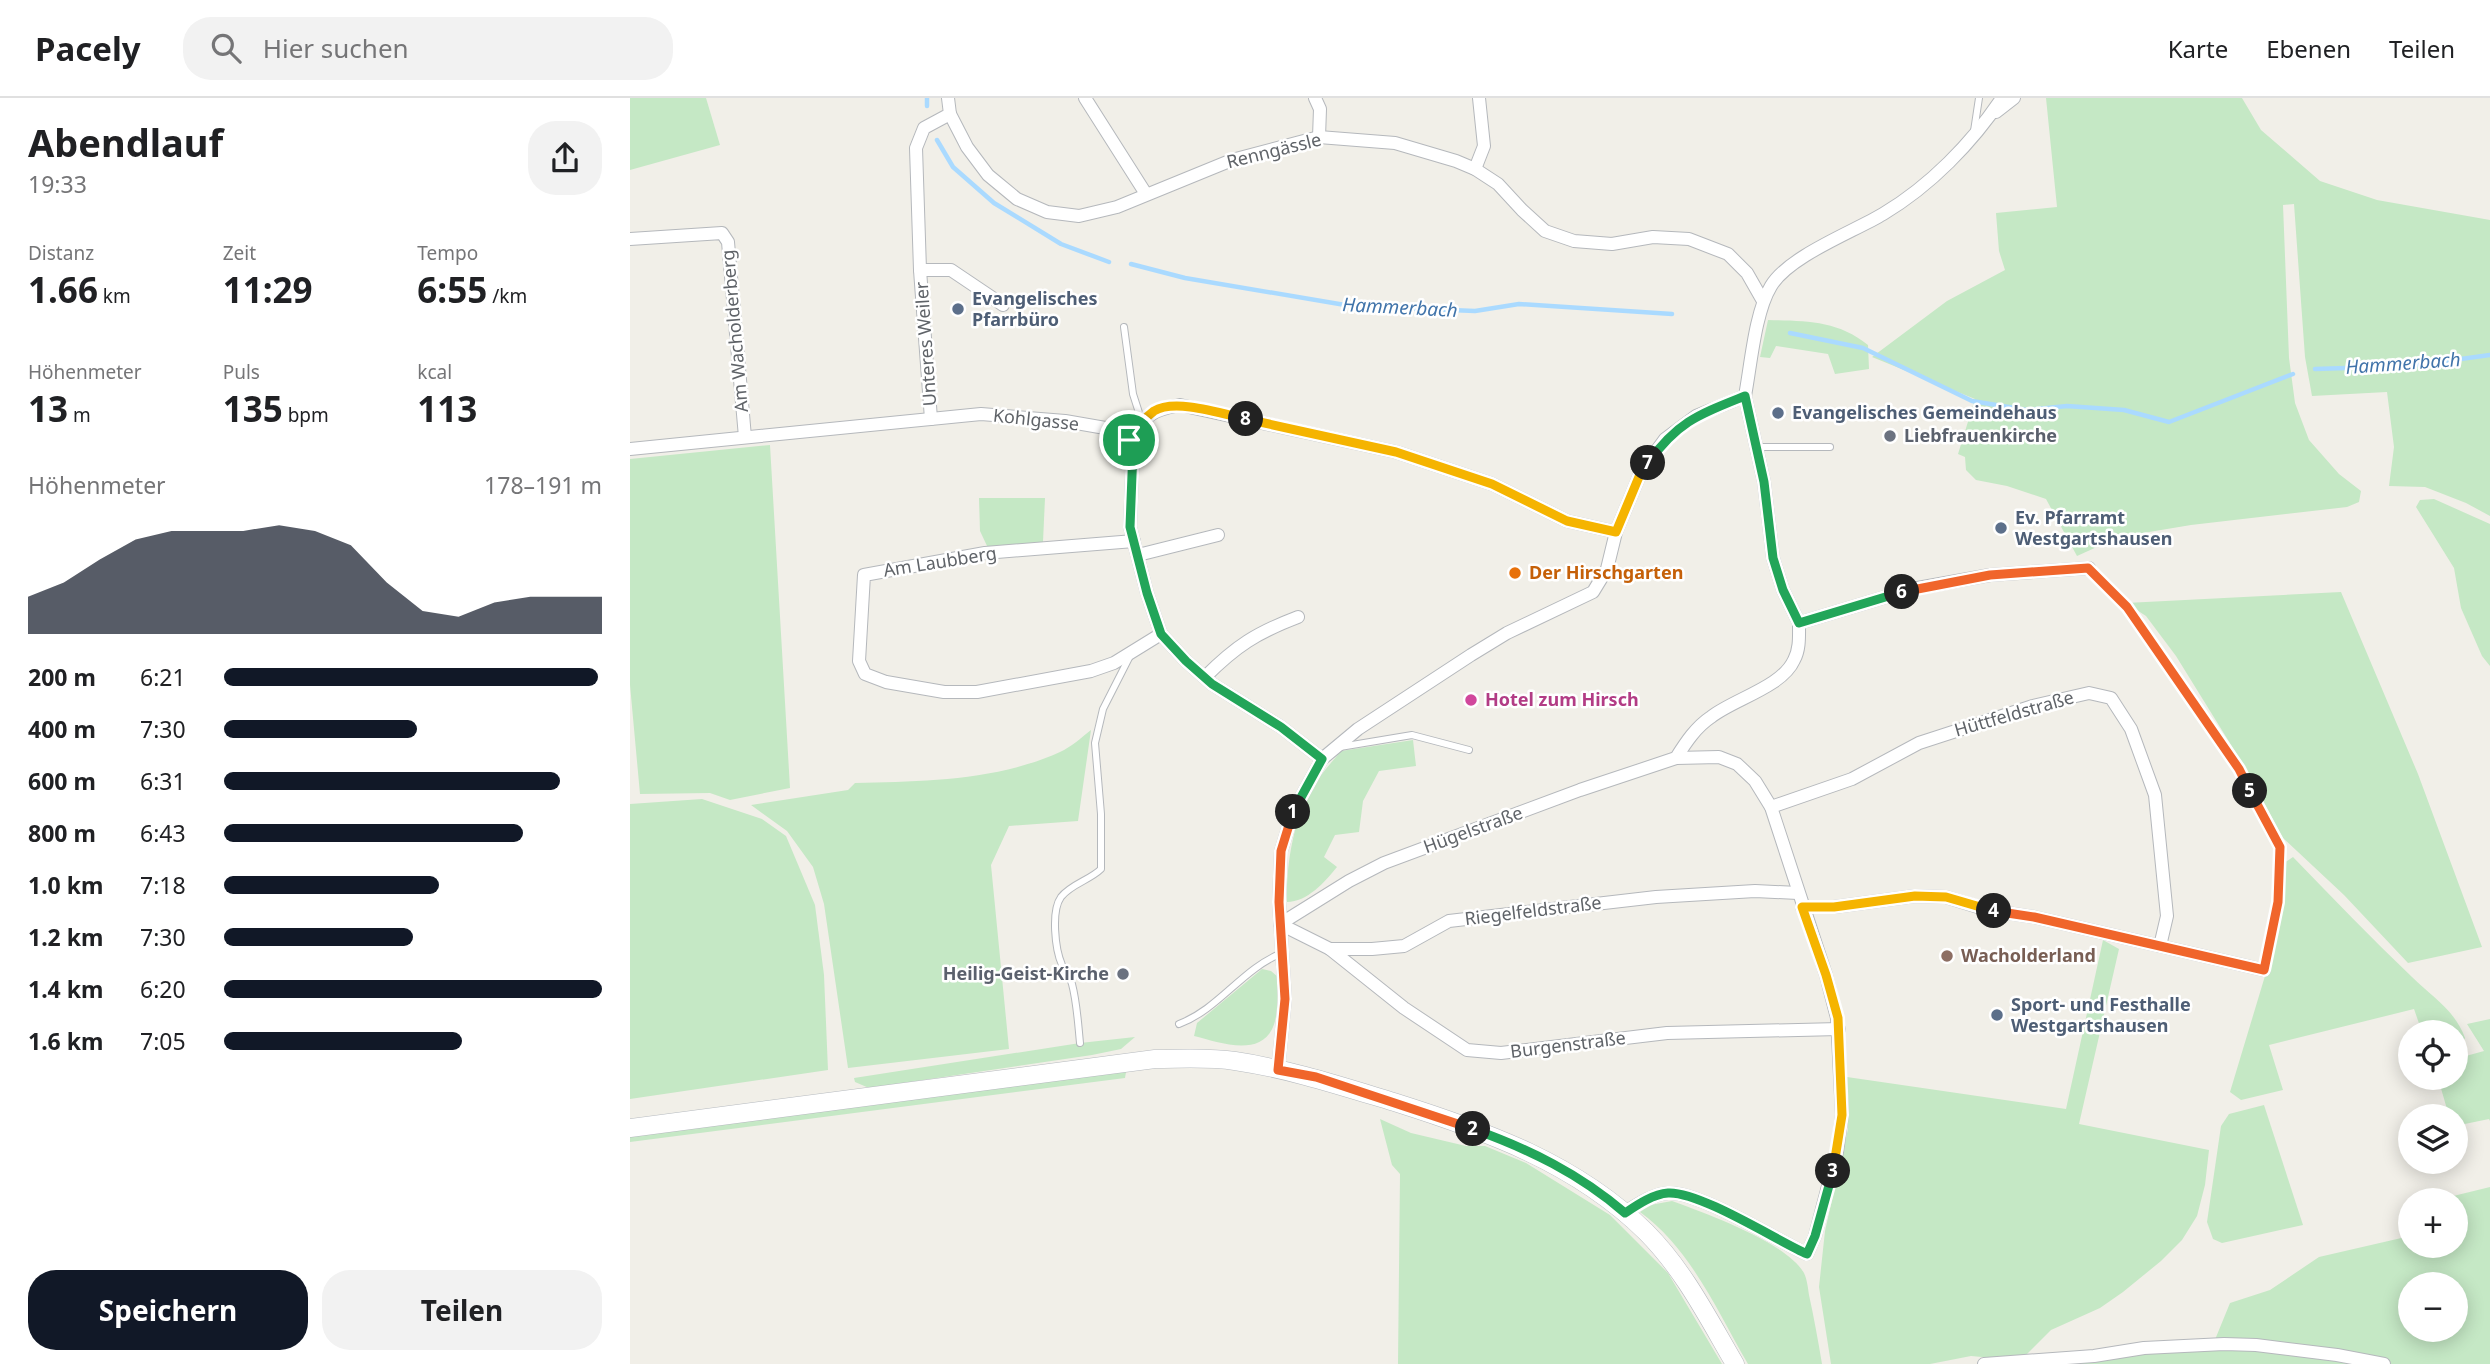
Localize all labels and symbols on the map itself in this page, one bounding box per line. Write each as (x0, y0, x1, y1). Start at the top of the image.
street label: Renngässle (1224, 127, 1324, 173)
street label: Am Wacholderberg (715, 249, 753, 413)
street label: Unteres Weiler (909, 280, 941, 407)
place label: Evangelisches Pfarrbüro (972, 286, 1098, 331)
water label: Hammerbach (1342, 291, 1458, 323)
marker: Evangelisches Pfarrbüro (950, 301, 966, 317)
water label: Hammerbach (2345, 346, 2461, 380)
place label: Evangelisches Gemeindehaus (1792, 400, 2057, 424)
pin: 8 (1228, 402, 1264, 436)
street label: Kohlgasse (992, 403, 1080, 435)
marker: Evangelisches Gemeindehaus (1770, 405, 1786, 421)
pin (1099, 410, 1159, 470)
place label: Liebfrauenkirche (1904, 423, 2057, 447)
marker: Liebfrauenkirche (1882, 428, 1898, 444)
pin: 7 (1630, 446, 1666, 480)
place label: Ev. Pfarramt Westgartshausen (2015, 505, 2172, 550)
marker: Ev. Pfarramt Westgartshausen (1993, 520, 2009, 536)
street label: Am Laubberg (882, 540, 998, 582)
place label: Der Hirschgarten (1529, 560, 1683, 584)
marker: Der Hirschgarten (1507, 565, 1523, 581)
pin: 6 (1884, 574, 1920, 610)
street label: Hüttfeldstraße (1951, 685, 2076, 742)
place label: Hotel zum Hirsch (1485, 687, 1639, 711)
marker: Hotel zum Hirsch (1463, 692, 1479, 708)
pin: 5 (2232, 774, 2268, 808)
pin: 1 (1276, 794, 1310, 830)
street label: Hügelstraße (1420, 800, 1526, 858)
street label: Riegelfeldstraße (1463, 890, 1603, 930)
pin: 4 (1976, 894, 2012, 928)
place label: Wacholderland (1961, 943, 2096, 967)
marker: Wacholderland (1939, 948, 1955, 964)
place label: Heilig-Geist-Kirche (943, 961, 1109, 985)
marker: Heilig-Geist-Kirche (1115, 966, 1131, 982)
place label: Sport- und Festhalle Westgartshausen (2011, 992, 2191, 1037)
marker: Sport- und Festhalle Westgartshausen (1989, 1007, 2005, 1023)
street label: Burgenstraße (1509, 1025, 1627, 1063)
pin: 2 (1456, 1112, 1490, 1146)
pin: 3 (1816, 1154, 1850, 1188)

